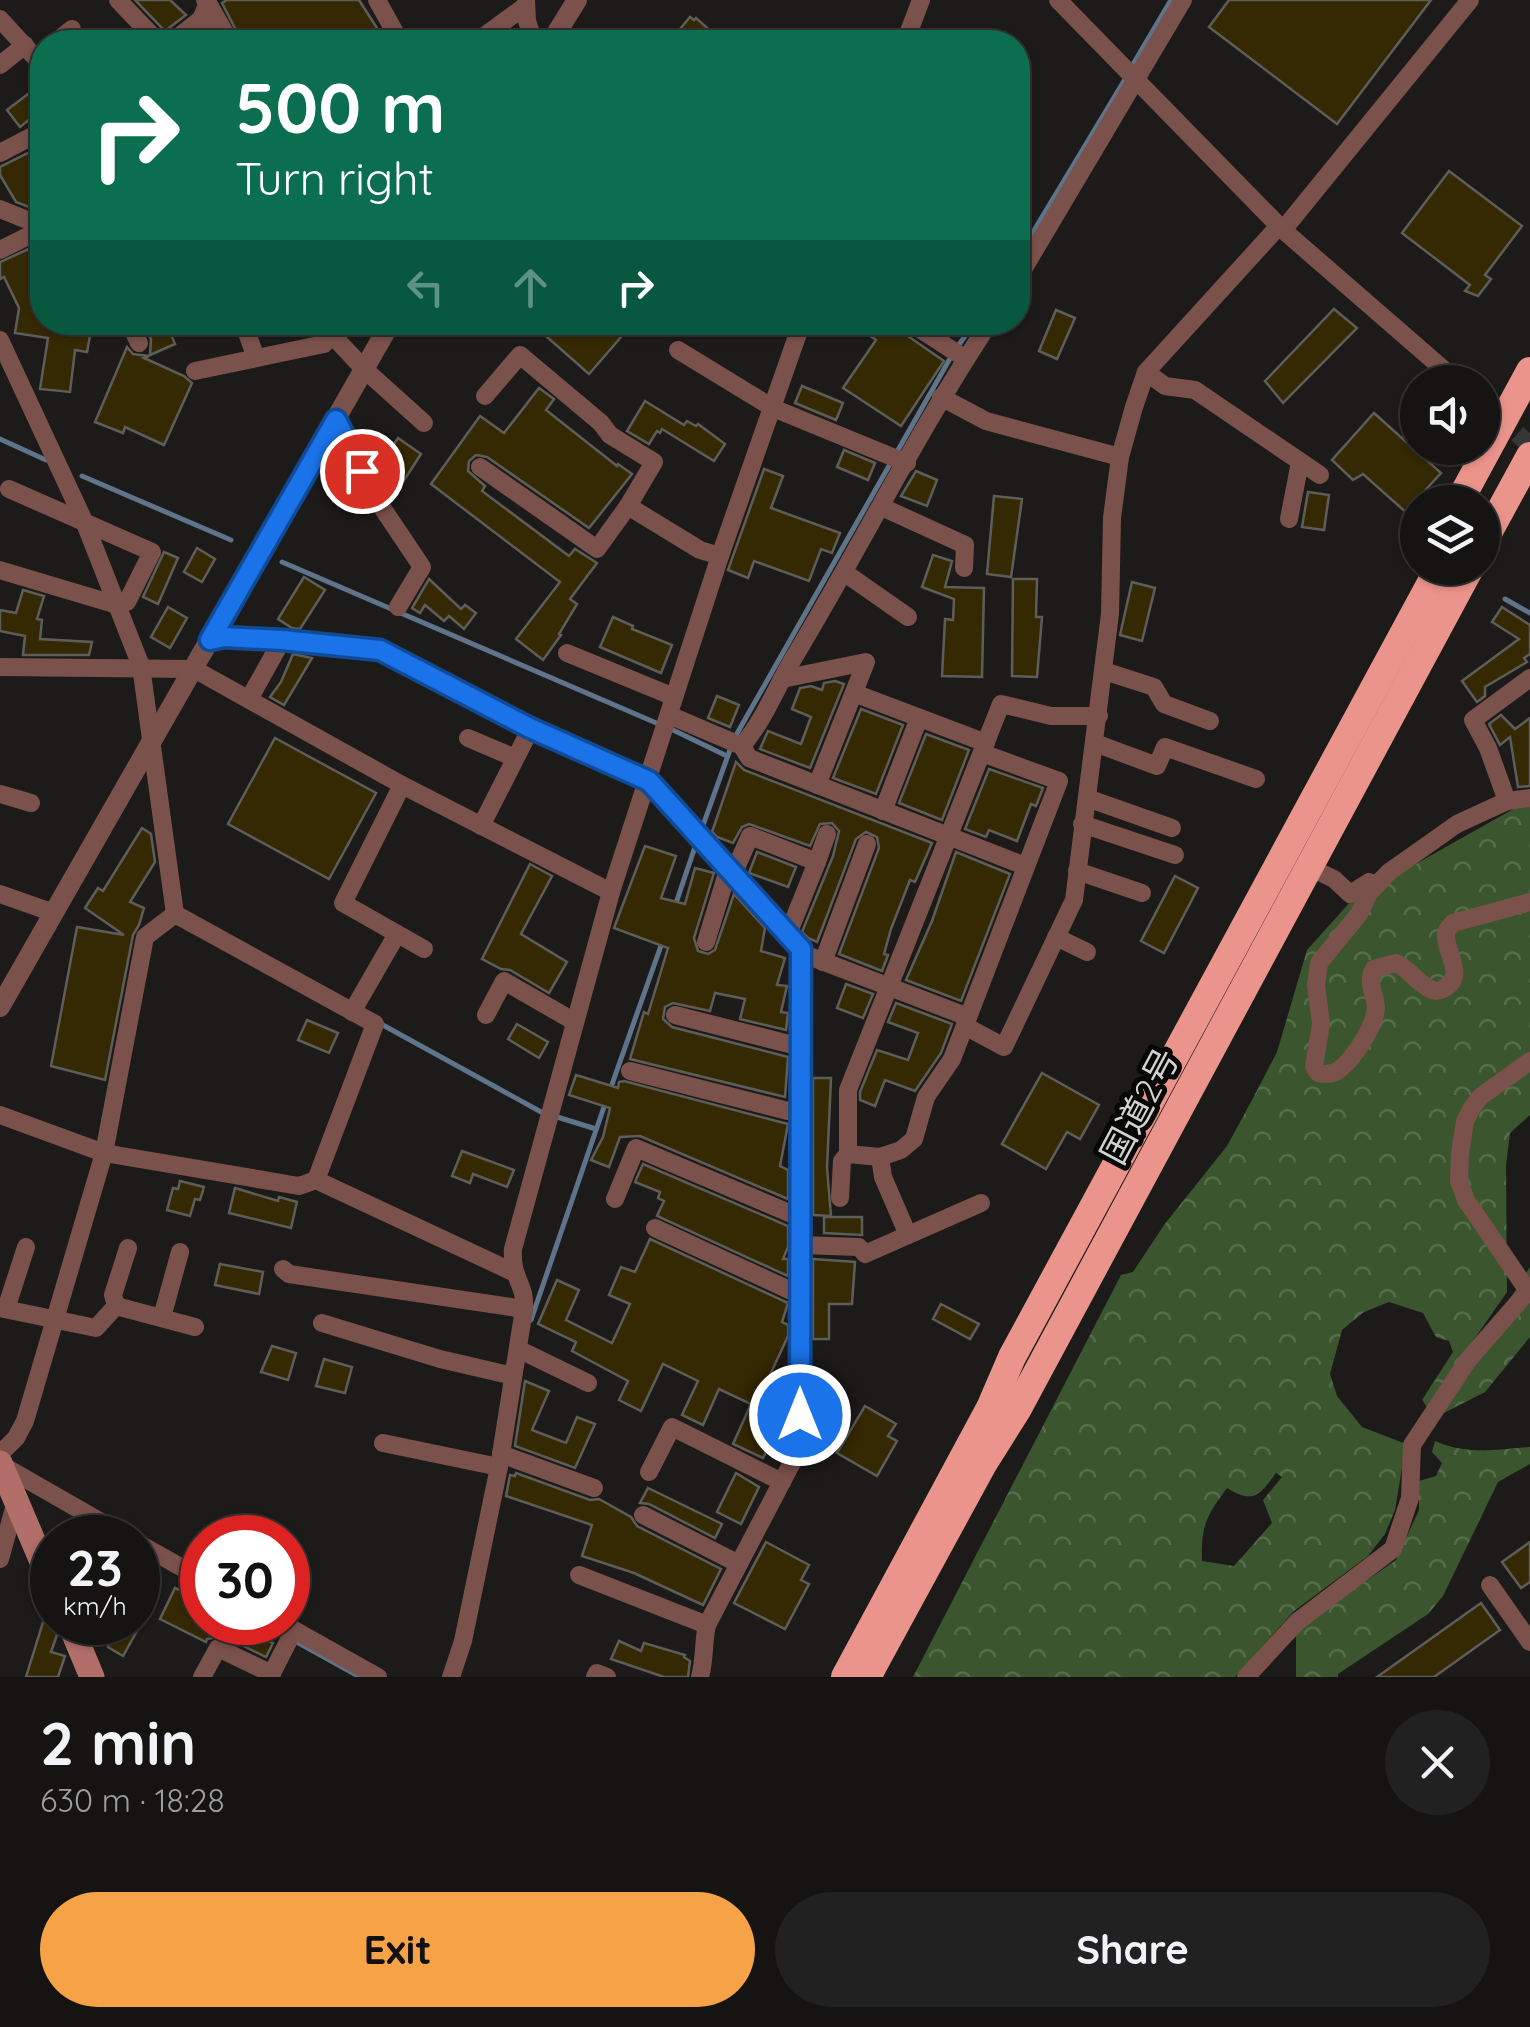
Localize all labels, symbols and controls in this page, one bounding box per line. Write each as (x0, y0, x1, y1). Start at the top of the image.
text: 500 m (235, 63, 445, 151)
icon: right (70, 70, 200, 200)
text: Turn right (235, 150, 434, 206)
icon: left (398, 260, 453, 315)
icon: ahead (503, 260, 558, 315)
icon: right (608, 260, 663, 315)
map controls (1400, 365, 1500, 585)
button: sound (1400, 365, 1500, 465)
pin (320, 429, 405, 514)
icon: arrive (335, 444, 390, 499)
button: layers (1400, 485, 1500, 585)
street label: 国道2号 (1090, 1041, 1188, 1171)
position arrow (748, 1363, 852, 1467)
speed limit sign: 30 (180, 1515, 310, 1645)
text: 23 (67, 1536, 123, 1599)
text: km/h (63, 1590, 127, 1621)
text: 2 min (40, 1705, 196, 1780)
button: close (1385, 1710, 1490, 1815)
text: 630 m · 18:28 (40, 1780, 225, 1820)
button: Exit (40, 1892, 755, 2007)
button: Share (775, 1892, 1490, 2007)

